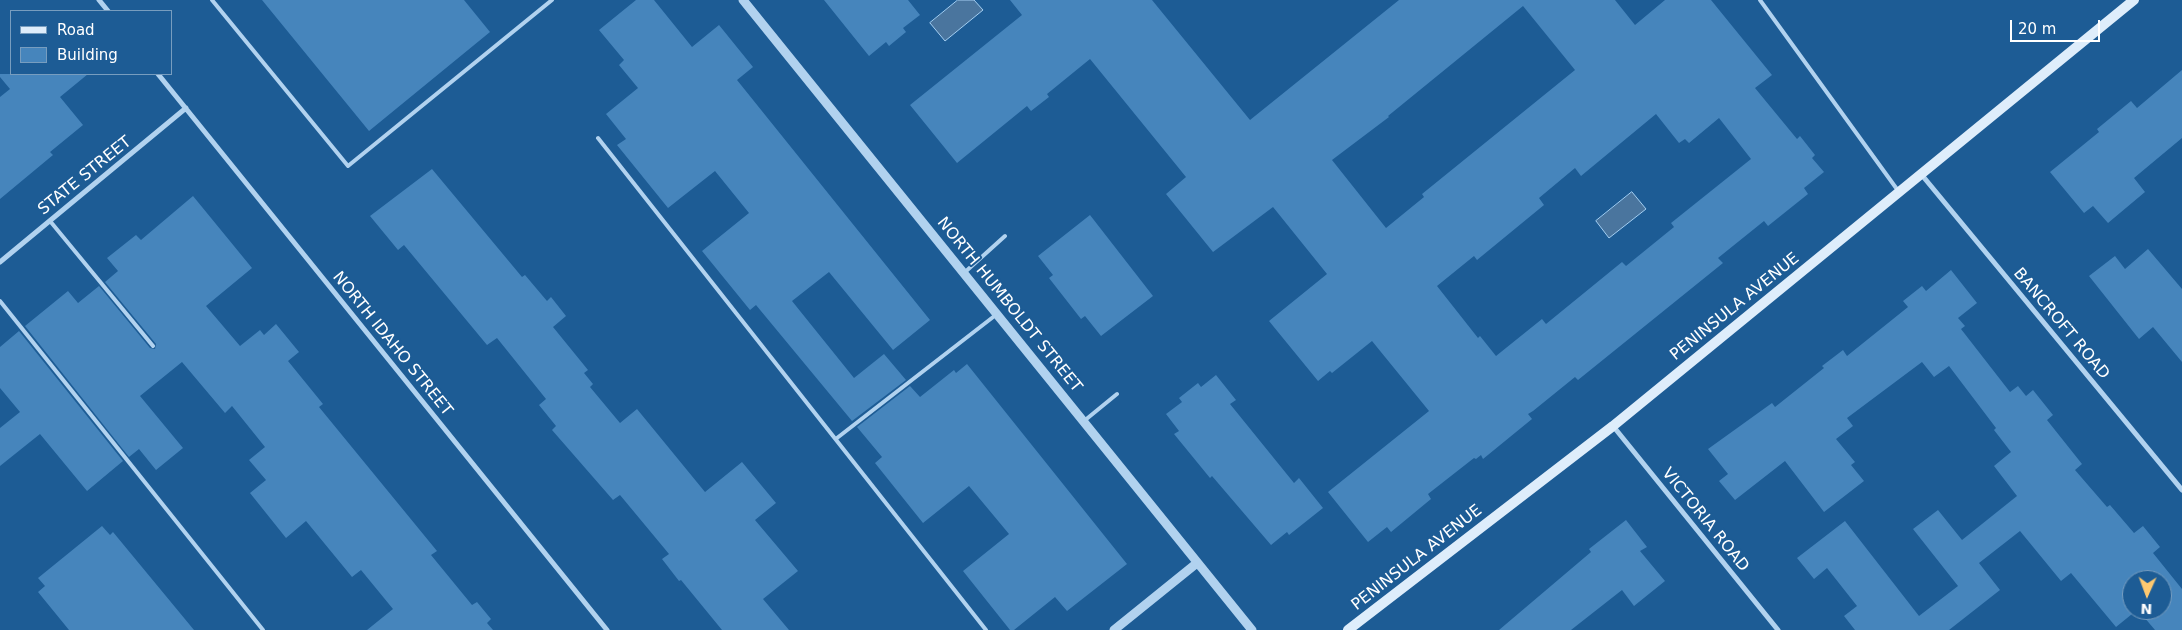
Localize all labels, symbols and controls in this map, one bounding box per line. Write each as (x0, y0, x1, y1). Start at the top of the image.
legend (10, 10, 172, 75)
scale bar (2012, 10, 2102, 42)
text: 20 m (2018, 20, 2056, 38)
text: Road (57, 21, 95, 39)
text: Building (57, 46, 118, 64)
street label: STATE STREET (35, 133, 135, 219)
street label: NORTH HUMBOLDT STREET (933, 214, 1085, 396)
street label: PENINSULA AVENUE (1667, 249, 1803, 365)
street label: BANCROFT ROAD (2009, 264, 2113, 384)
street label: NORTH IDAHO STREET (328, 268, 456, 420)
street label: VICTORIA ROAD (1657, 464, 1753, 576)
street label: PENINSULA AVENUE (1348, 501, 1486, 615)
north arrow (2122, 570, 2172, 620)
text: N (2140, 601, 2153, 617)

